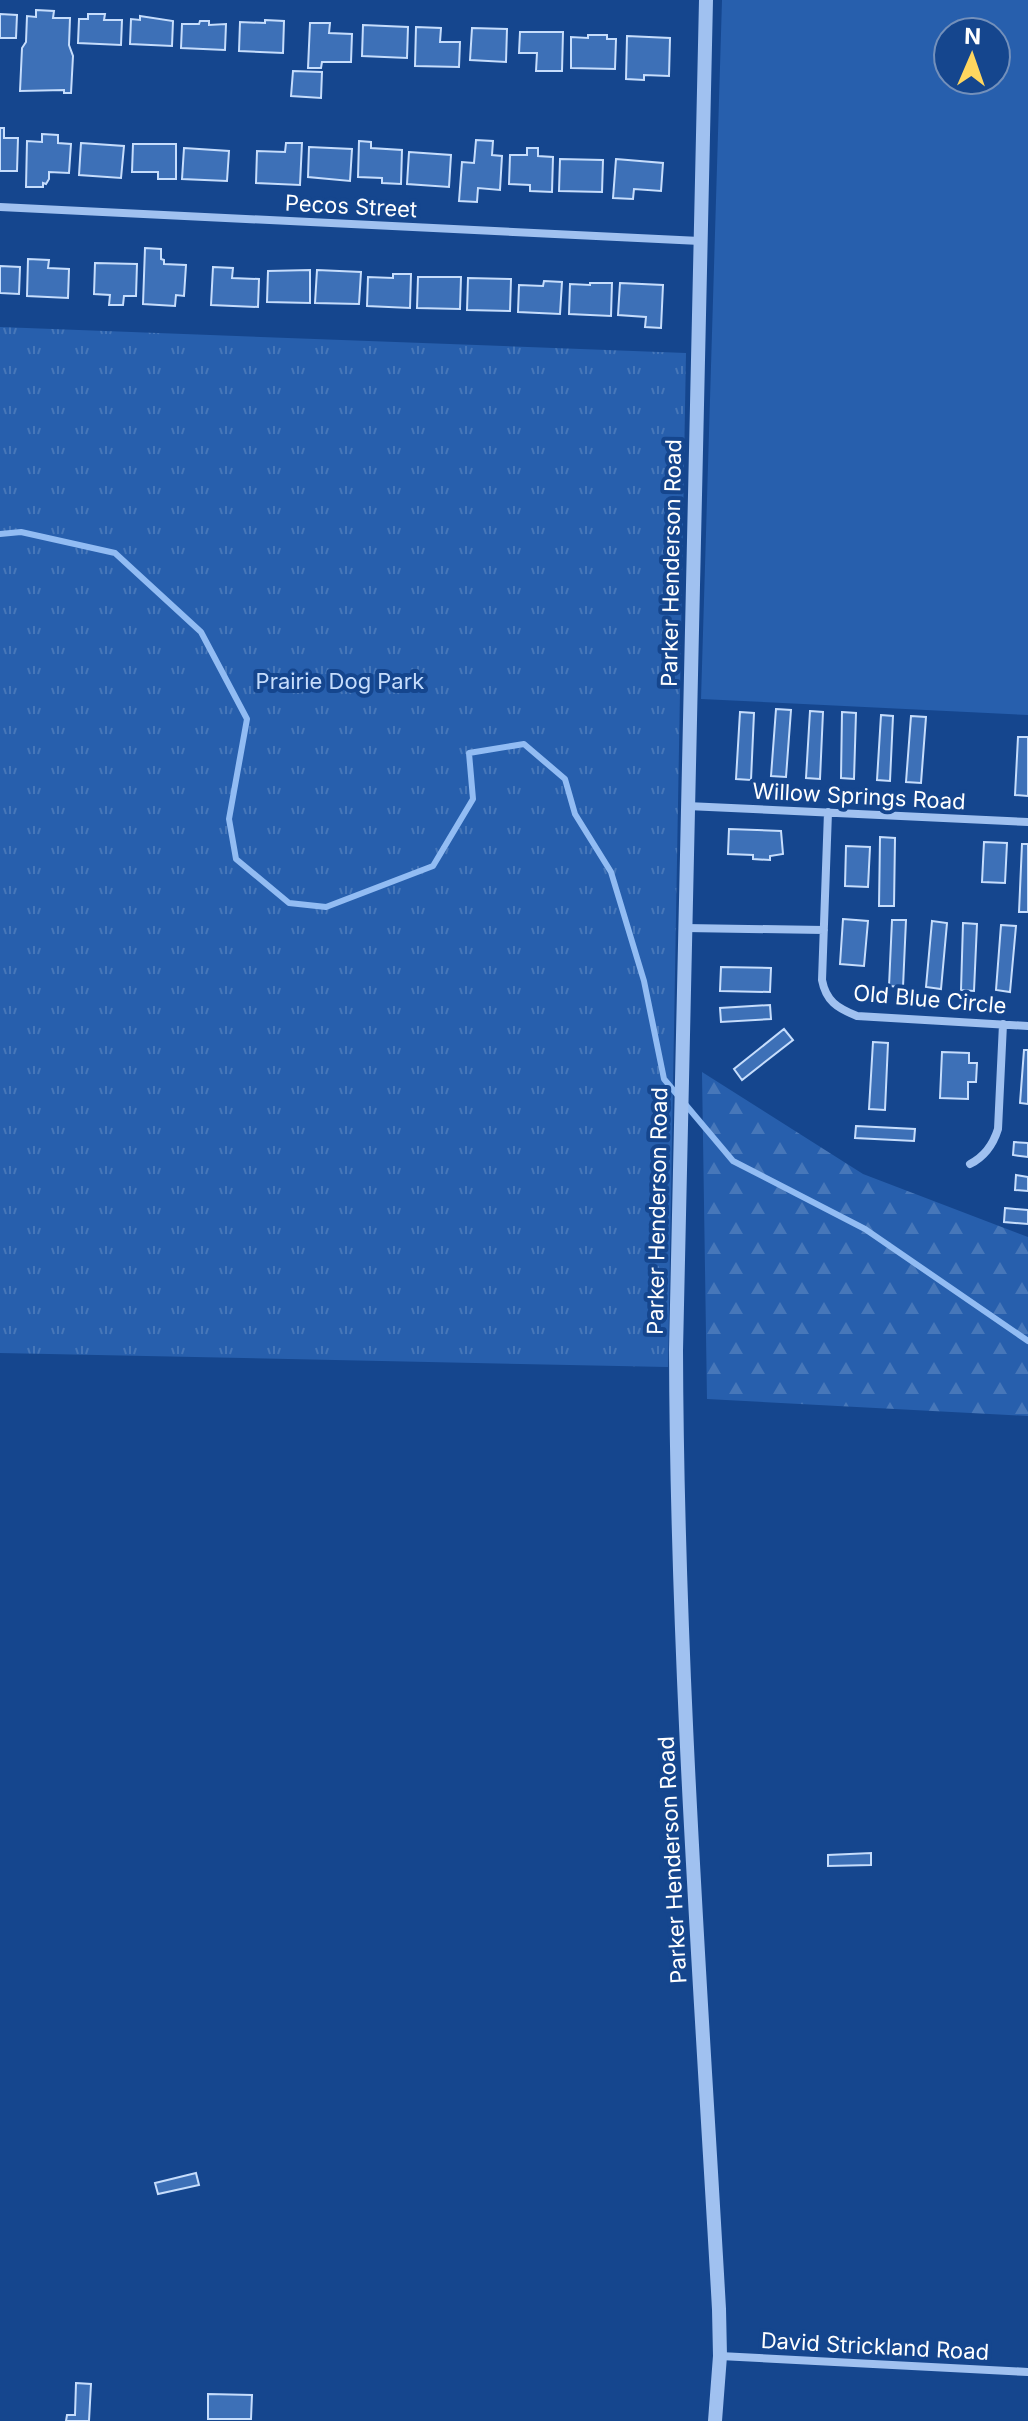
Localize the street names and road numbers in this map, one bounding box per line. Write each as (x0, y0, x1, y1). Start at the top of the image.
street label: Pecos Street (284, 190, 418, 222)
street label: Parker Henderson Road (656, 439, 686, 687)
street label: Willow Springs Road (752, 777, 966, 815)
street label: Old Blue Circle (852, 979, 1008, 1019)
street label: Parker Henderson Road (642, 1087, 672, 1335)
street label: Parker Henderson Road (653, 1736, 691, 1984)
street label: David Strickland Road (760, 2327, 990, 2365)

